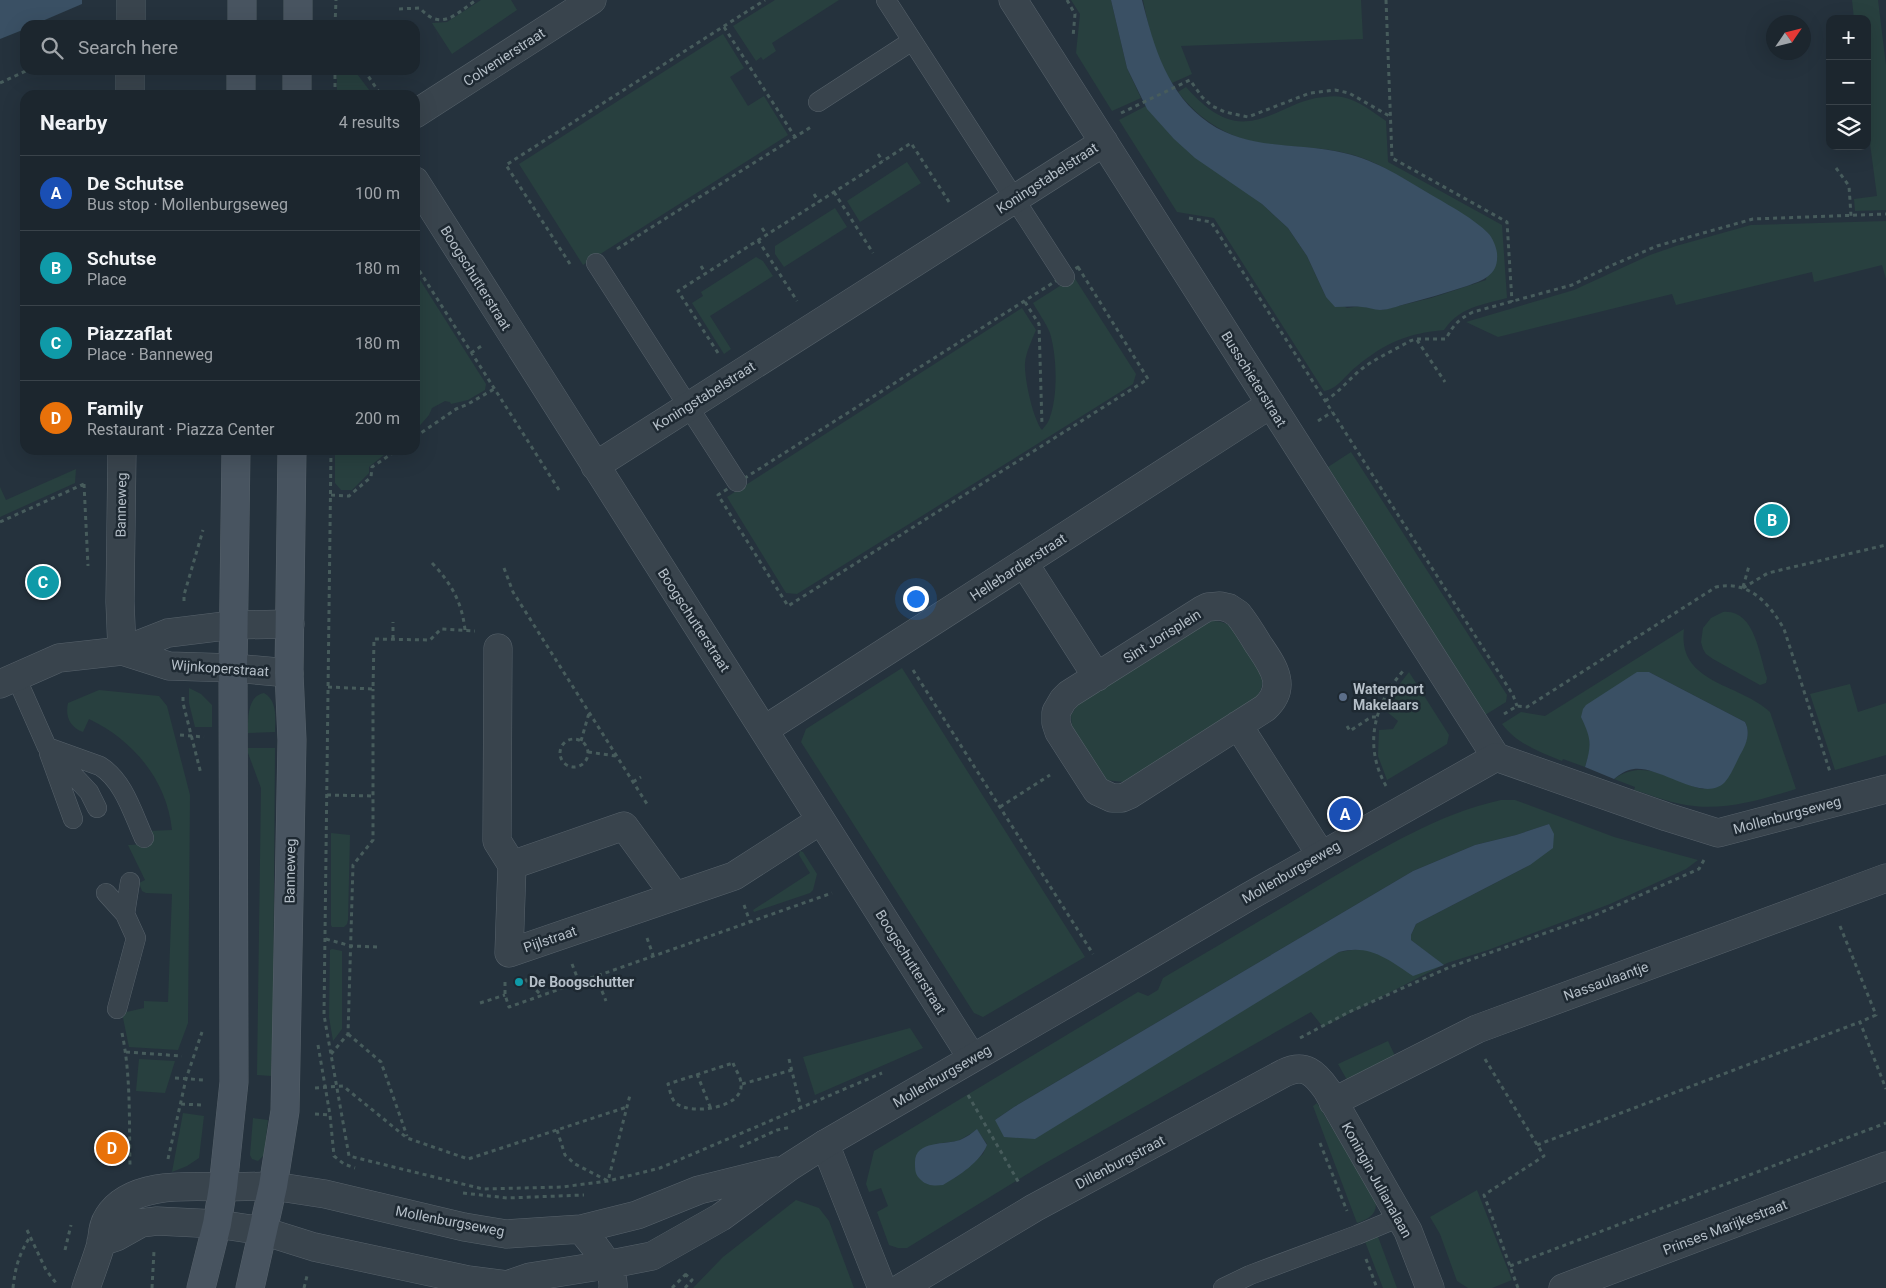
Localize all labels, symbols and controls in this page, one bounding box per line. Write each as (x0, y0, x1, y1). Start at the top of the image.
north arrow (1766, 15, 1811, 60)
map controls (1826, 15, 1871, 150)
button: + (1826, 15, 1871, 60)
search box (20, 20, 420, 75)
street label: Colvenierstraat (460, 24, 548, 89)
icon: search (38, 34, 66, 62)
text: Search here (78, 36, 178, 59)
button: − (1826, 60, 1871, 105)
button: layers (1826, 105, 1871, 150)
text: Nearby (40, 111, 107, 135)
text: 4 results (339, 113, 400, 132)
street label: Koningstabelstraat (993, 139, 1101, 217)
text: De Schutse (87, 172, 184, 195)
text: A (51, 184, 61, 203)
text: 100 m (355, 184, 400, 203)
text: Bus stop · Mollenburgseweg (87, 195, 288, 214)
street label: Boogschutterstraat (437, 223, 515, 333)
text: Schutse (87, 247, 156, 270)
text: B (51, 259, 61, 278)
text: 180 m (355, 259, 400, 278)
text: Place (87, 270, 127, 289)
text: Piazzaflat (87, 322, 172, 345)
street label: Busschieterstraat (1218, 328, 1290, 430)
text: C (51, 334, 61, 353)
text: 180 m (355, 334, 400, 353)
text: Place · Banneweg (87, 345, 213, 364)
street label: Koningstabelstraat (650, 358, 758, 434)
text: Family (87, 397, 143, 420)
text: D (51, 409, 61, 428)
text: 200 m (355, 409, 400, 428)
text: Restaurant · Piazza Center (87, 420, 274, 439)
street label: Banneweg (112, 472, 130, 538)
pin: B (1756, 501, 1788, 539)
street label: Hellebardierstraat (967, 530, 1069, 604)
pin: C (27, 563, 59, 601)
street label: Boogschutterstraat (655, 565, 734, 675)
your location (903, 586, 929, 612)
street label: Sint Jorisplein (1120, 606, 1204, 666)
street label: Wijnkoperstraat (171, 657, 270, 679)
place label: Waterpoort Makelaars (1353, 681, 1424, 713)
marker: Waterpoort Makelaars (1337, 691, 1349, 703)
street label: Mollenburgseweg (1731, 793, 1843, 837)
pin: A (1329, 795, 1361, 833)
street label: Mollenburgseweg (1239, 837, 1343, 907)
street label: Banneweg (281, 838, 299, 904)
street label: Boogschutterstraat (872, 907, 950, 1017)
street label: Pijlstraat (521, 922, 579, 956)
street label: Nassaulaantje (1561, 958, 1651, 1004)
place label: De Boogschutter (529, 974, 634, 990)
marker: De Boogschutter (513, 976, 525, 988)
street label: Mollenburgseweg (890, 1041, 994, 1111)
street label: Koningin Julianalaan (1339, 1119, 1415, 1241)
pin: D (96, 1129, 128, 1167)
street label: Dillenburgstraat (1073, 1132, 1168, 1192)
street label: Prinses Marijkestraat (1661, 1196, 1790, 1258)
street label: Mollenburgseweg (394, 1203, 506, 1239)

